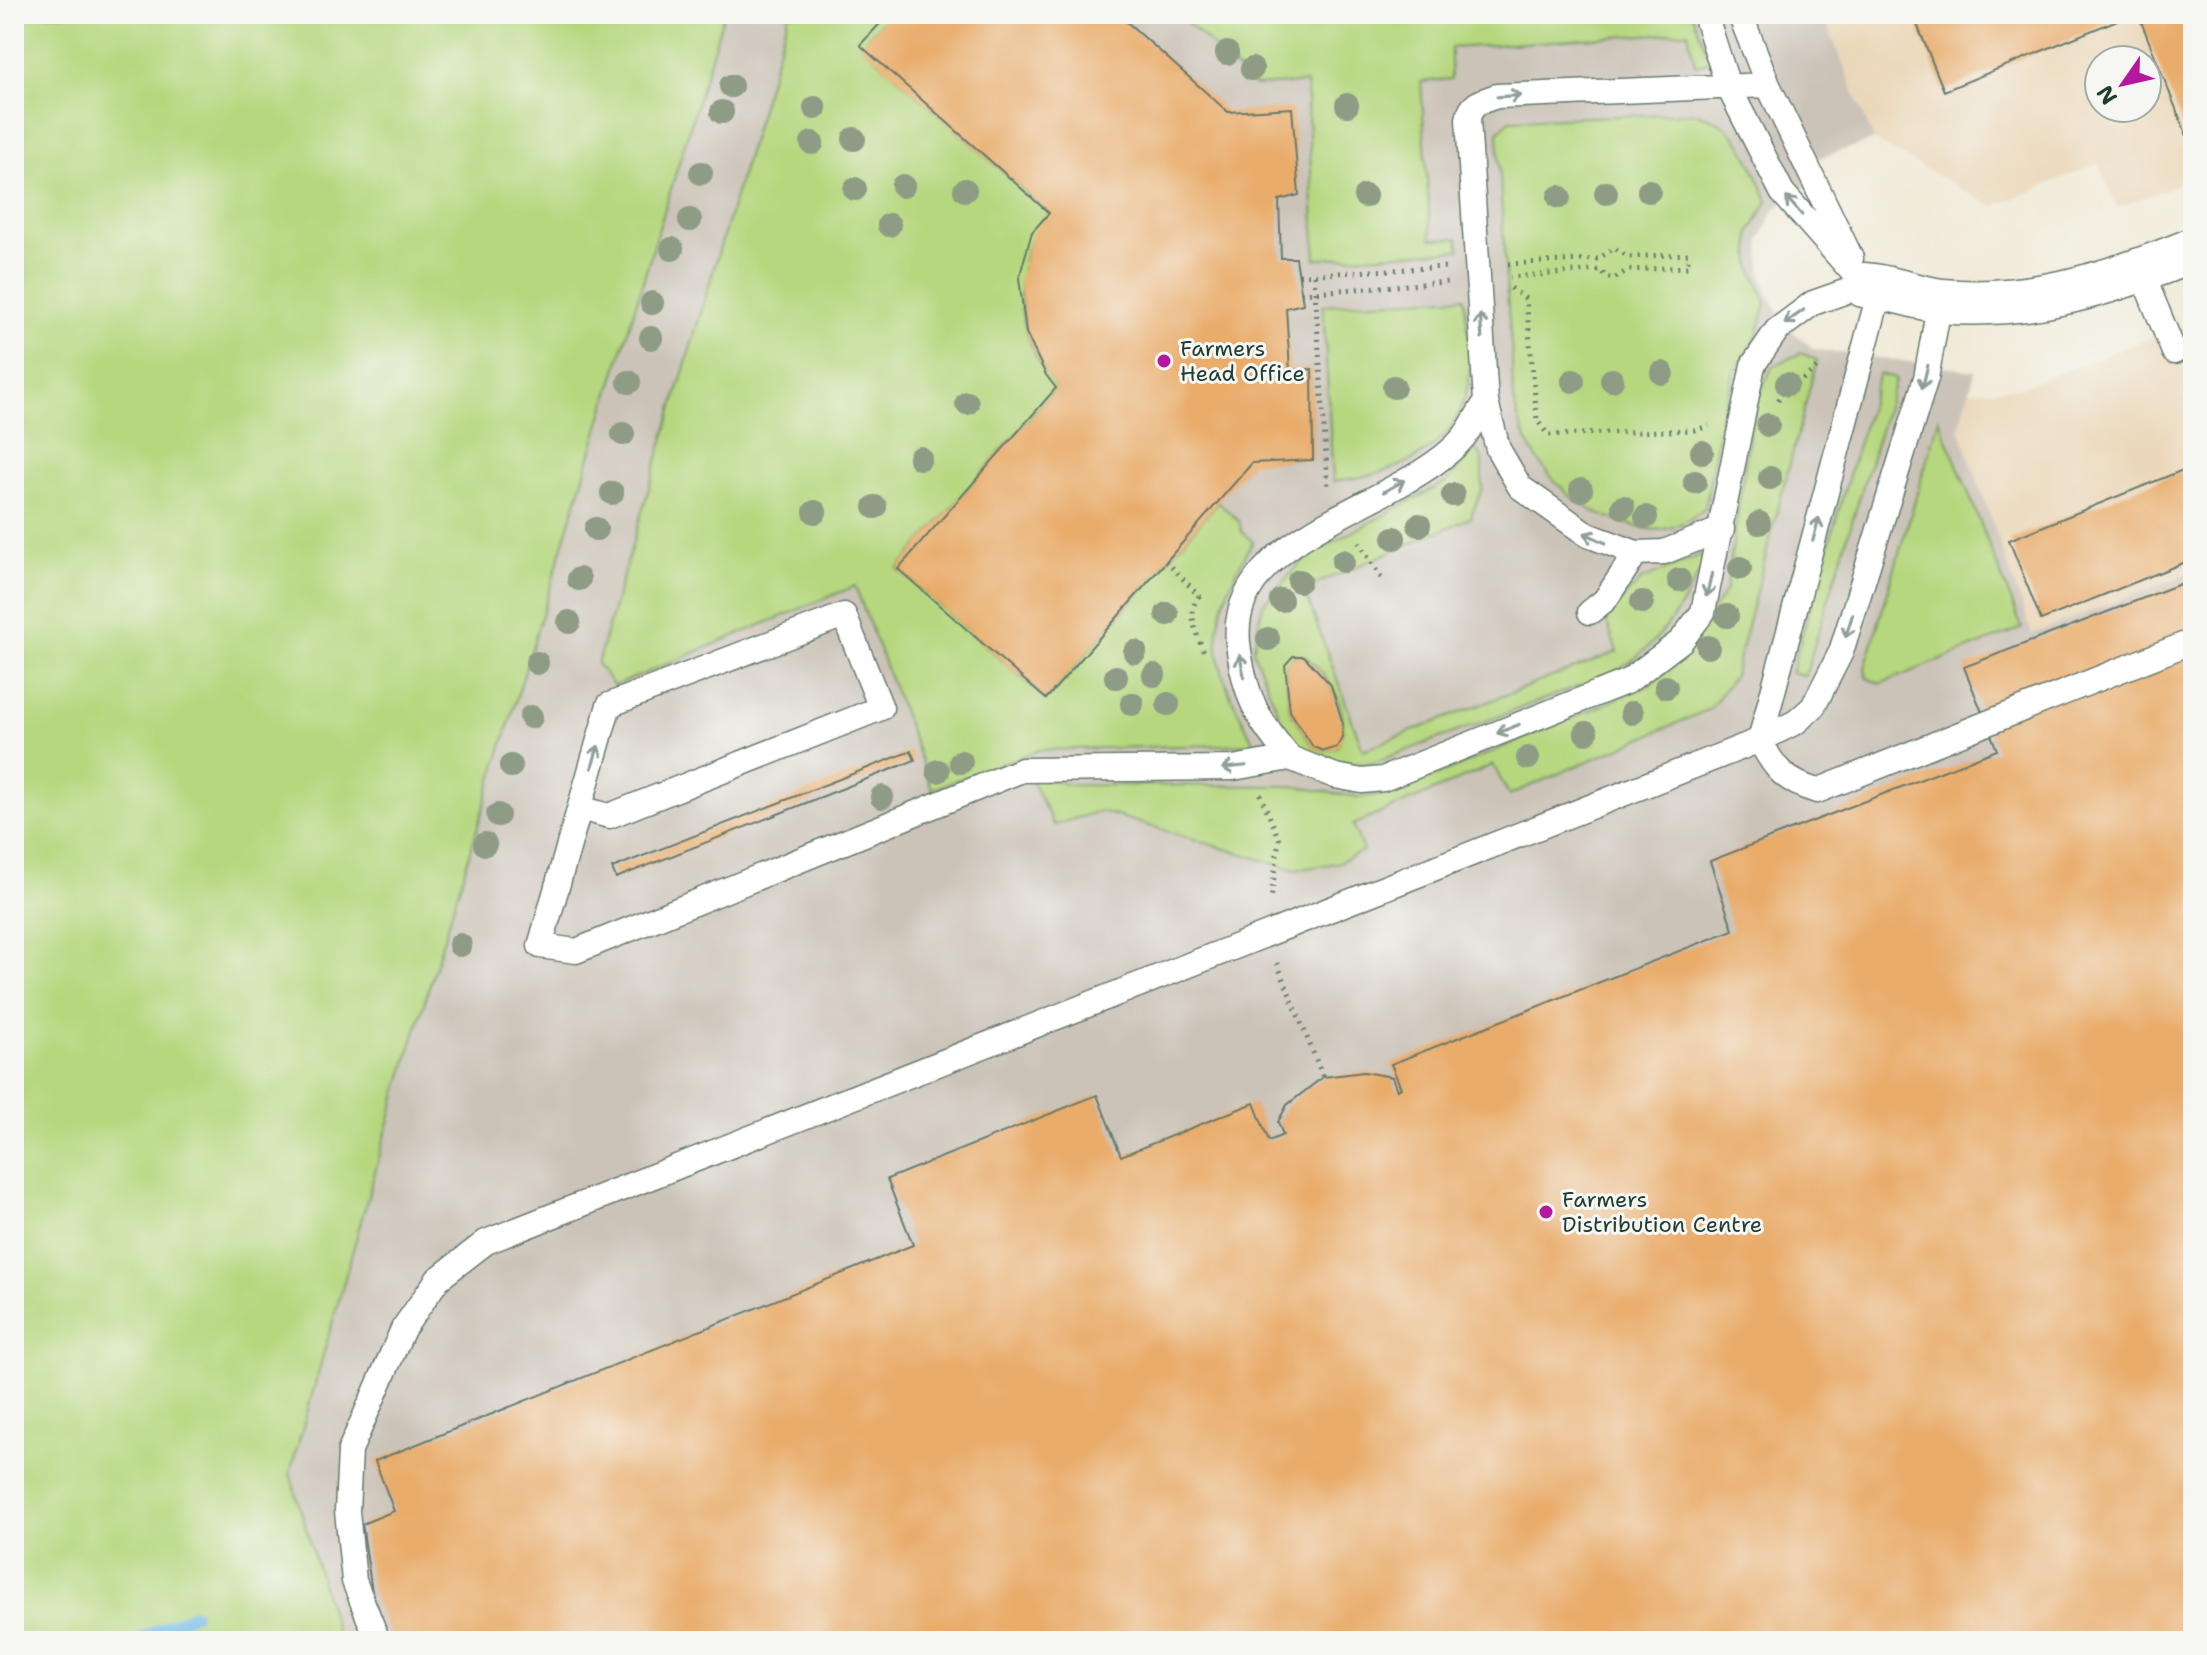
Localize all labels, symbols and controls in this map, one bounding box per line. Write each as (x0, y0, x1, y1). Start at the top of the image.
north arrow (2083, 44, 2163, 124)
text: N (2090, 80, 2124, 110)
one-way arrow (1495, 88, 1522, 103)
one-way arrow (1785, 196, 1803, 216)
one-way arrow (1784, 309, 1805, 326)
one-way arrow (1473, 313, 1488, 340)
place label: Farmers Head Office (1180, 334, 1305, 388)
marker: Farmers Head Office (1155, 352, 1173, 370)
one-way arrow (1917, 364, 1932, 390)
one-way arrow (1381, 478, 1405, 493)
one-way arrow (1809, 517, 1824, 543)
one-way arrow (1584, 530, 1608, 545)
one-way arrow (1701, 572, 1716, 598)
one-way arrow (1841, 612, 1856, 638)
one-way arrow (1234, 654, 1249, 680)
one-way arrow (1496, 723, 1521, 737)
one-way arrow (588, 744, 603, 770)
one-way arrow (1221, 760, 1248, 775)
place label: Farmers Distribution Centre (1562, 1185, 1762, 1239)
marker: Farmers Distribution Centre (1537, 1203, 1555, 1221)

